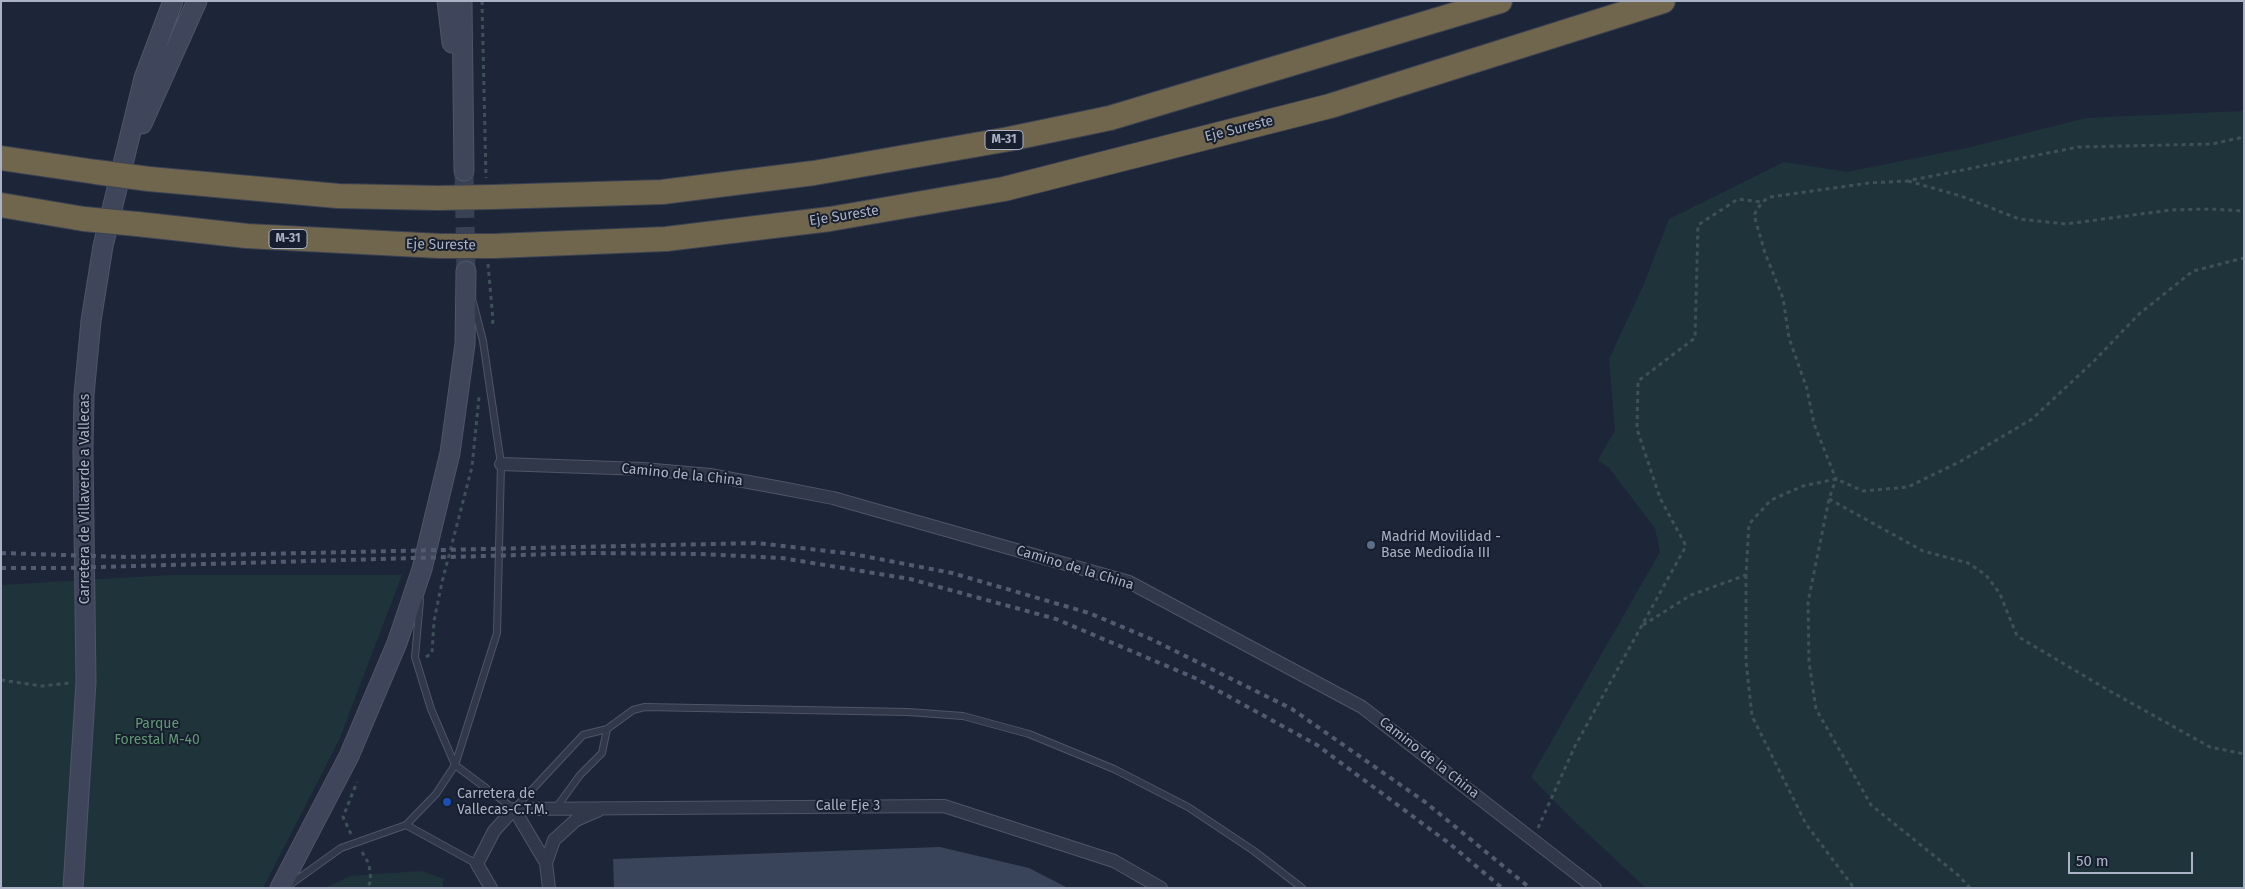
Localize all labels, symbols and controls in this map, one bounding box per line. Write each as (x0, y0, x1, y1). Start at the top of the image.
street label: Eje Sureste (1203, 112, 1275, 146)
road number: M-31 (985, 130, 1023, 150)
street label: Eje Sureste (808, 202, 880, 230)
road number: M-31 (269, 230, 307, 248)
street label: Eje Sureste (406, 236, 476, 254)
street label: Carretera de Villaverde a Vallecas (77, 394, 93, 604)
street label: Camino de la China (620, 460, 744, 490)
place label: Madrid Movilidad - Base Mediodía III (1381, 529, 1501, 562)
marker: Madrid Movilidad - Base Mediodía III (1365, 539, 1377, 551)
street label: Camino de la China (1014, 542, 1136, 594)
street label: Camino de la China (1376, 714, 1482, 802)
park label: Parque Forestal M-40 (114, 716, 200, 749)
place label: Carretera de Vallecas-C.T.M. (457, 786, 548, 819)
marker: Carretera de Vallecas-C.T.M. (441, 796, 453, 808)
street label: Calle Eje 3 (816, 798, 880, 814)
scale bar (2070, 842, 2195, 874)
text: 50 m (2076, 852, 2109, 870)

